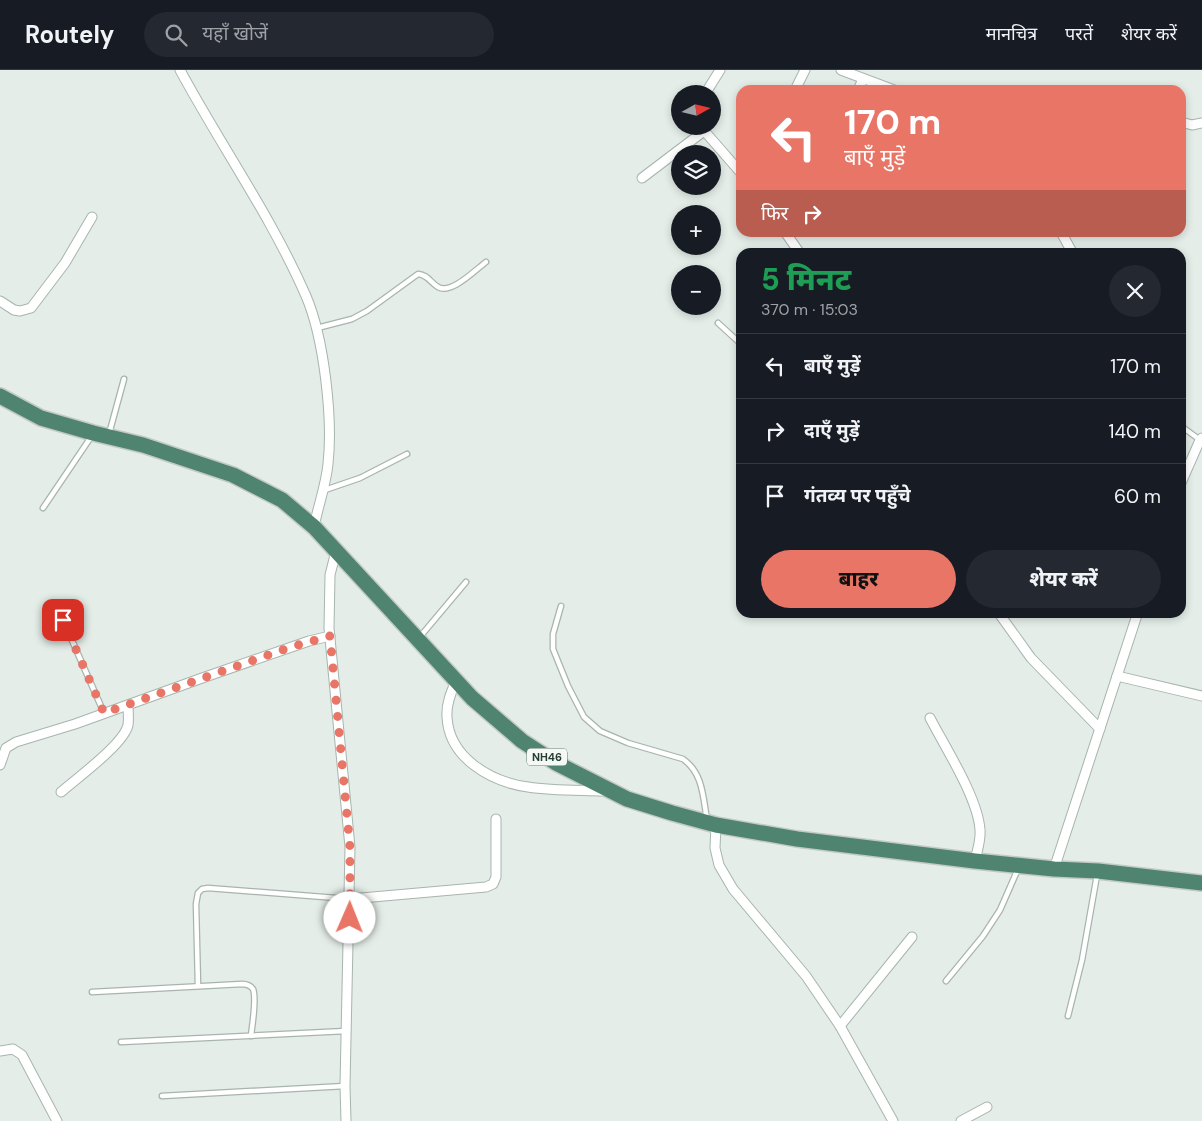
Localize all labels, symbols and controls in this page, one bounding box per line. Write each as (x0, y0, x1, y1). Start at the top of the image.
search box (144, 12, 494, 57)
text: Routely (25, 19, 114, 50)
icon: search (162, 21, 190, 49)
text: यहाँ खोजें (202, 21, 268, 46)
text: मानचित्र (986, 22, 1037, 46)
text: परतें (1065, 22, 1093, 46)
text: शेयर करें (1121, 22, 1177, 46)
north arrow (671, 85, 721, 135)
map controls (671, 85, 721, 315)
text: 170 m (844, 99, 941, 145)
icon: left (761, 105, 826, 170)
text: बाएँ मुड़ें (844, 143, 905, 172)
button: layers (671, 145, 721, 195)
icon: right (798, 200, 826, 228)
text: फिर (761, 201, 788, 226)
button: + (671, 205, 721, 255)
text: 5 मिनट (761, 260, 851, 299)
button: − (671, 265, 721, 315)
button: close (1109, 265, 1161, 317)
text: 370 m · 15:03 (761, 299, 858, 320)
icon: left (761, 352, 789, 380)
text: बाएँ मुड़ें (804, 353, 861, 378)
text: 170 m (1110, 354, 1161, 379)
icon: right (761, 417, 789, 445)
text: दाएँ मुड़ें (804, 418, 859, 443)
text: 140 m (1109, 419, 1161, 444)
icon: arrive (761, 482, 789, 510)
text: गंतव्य पर पहुँचे (804, 483, 911, 508)
text: 60 m (1114, 484, 1161, 509)
button: बाहर (761, 550, 956, 608)
button: शेयर करें (966, 550, 1161, 608)
pin (42, 599, 84, 641)
icon: arrive (49, 606, 77, 634)
road number: NH46 (527, 749, 567, 766)
position arrow (323, 891, 375, 943)

